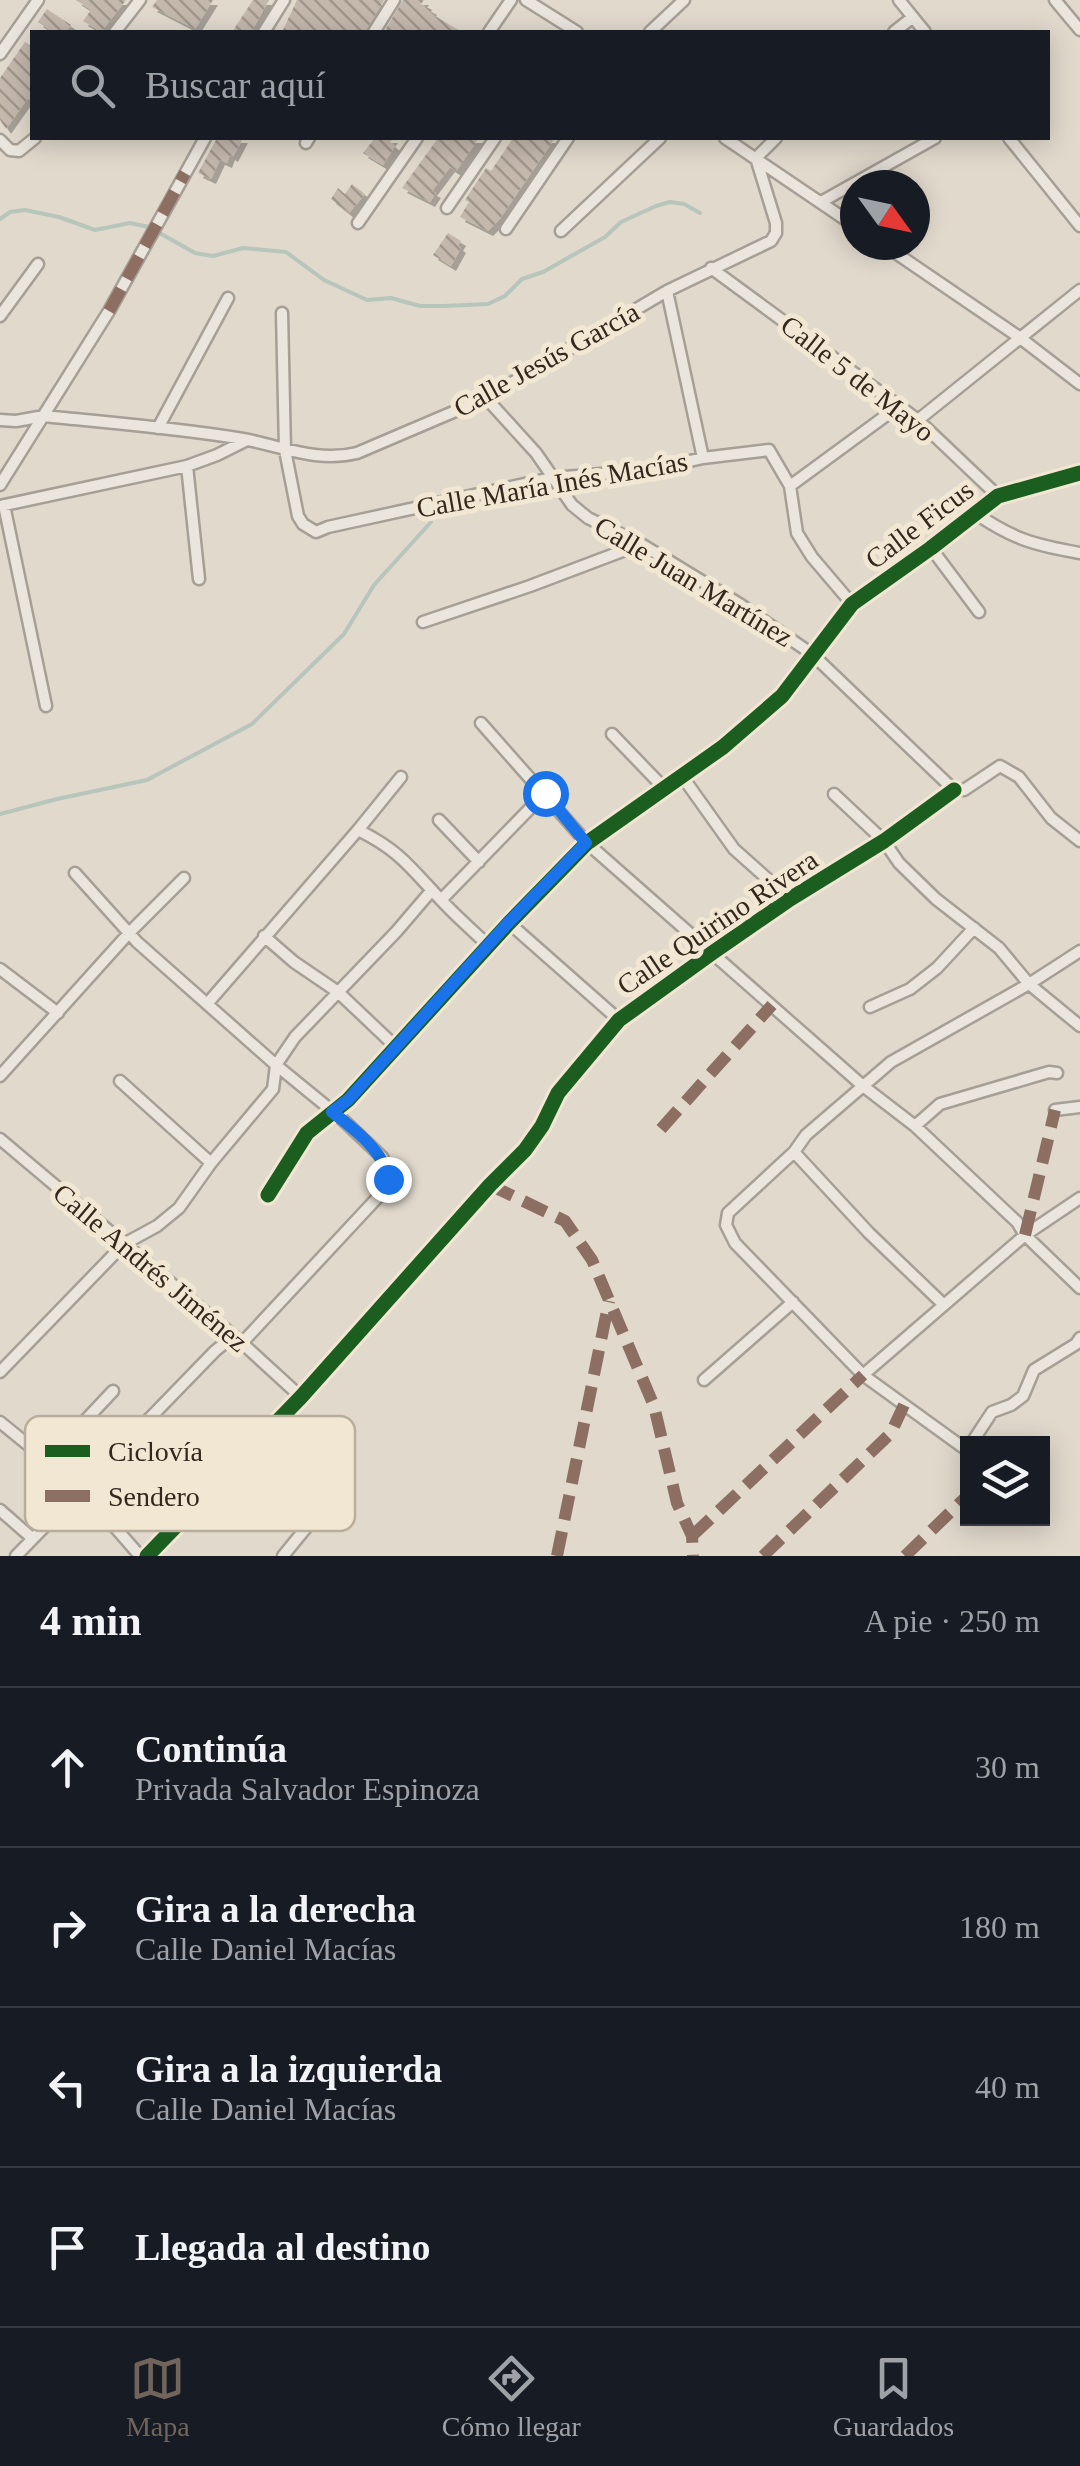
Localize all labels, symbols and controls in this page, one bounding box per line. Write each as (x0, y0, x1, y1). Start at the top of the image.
search box (30, 30, 1050, 140)
icon: search (65, 58, 120, 113)
text: Buscar aquí (145, 64, 325, 106)
north arrow (840, 170, 930, 260)
street label: Calle Jesús García (448, 295, 645, 423)
street label: Calle 5 de Mayo (775, 309, 940, 448)
street label: Calle María Inés Macías (414, 445, 690, 524)
street label: Calle Ficus (859, 474, 979, 575)
street label: Calle Juan Martínez (589, 510, 798, 653)
route start (523, 771, 569, 817)
street label: Calle Quirino Rivera (611, 844, 824, 1001)
route end (366, 1157, 412, 1203)
street label: Calle Andrés Jiménez (47, 1177, 254, 1358)
legend (25, 1416, 355, 1531)
text: Ciclovía (108, 1436, 203, 1467)
map controls (960, 1436, 1050, 1526)
button: layers (960, 1436, 1050, 1526)
text: Sendero (108, 1481, 200, 1512)
text: 4 min (40, 1598, 142, 1644)
text: A pie · 250 m (864, 1603, 1040, 1639)
text: Continúa (135, 1728, 287, 1770)
icon: ahead (40, 1740, 95, 1795)
text: 30 m (975, 1749, 1040, 1785)
text: Privada Salvador Espinoza (135, 1771, 480, 1807)
text: Gira a la derecha (135, 1888, 416, 1930)
icon: right (40, 1900, 95, 1955)
text: 180 m (959, 1909, 1040, 1945)
text: Calle Daniel Macías (135, 1931, 396, 1967)
text: Gira a la izquierda (135, 2048, 442, 2090)
icon: left (40, 2060, 95, 2115)
text: 40 m (975, 2069, 1040, 2105)
text: Calle Daniel Macías (135, 2091, 396, 2127)
icon: arrive (40, 2220, 95, 2275)
text: Llegada al destino (135, 2226, 431, 2268)
tab: Mapa (126, 2351, 190, 2443)
tab: Cómo llegar (442, 2351, 581, 2443)
tab: Guardados (833, 2351, 954, 2443)

